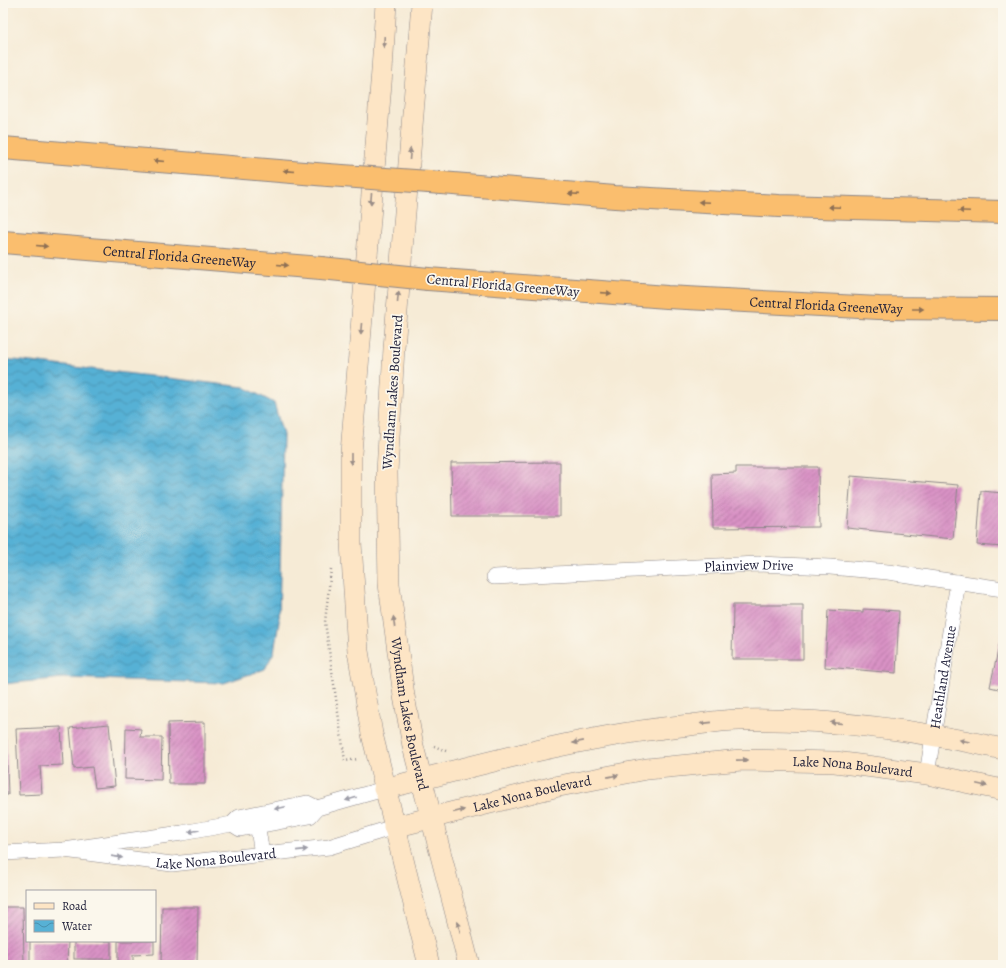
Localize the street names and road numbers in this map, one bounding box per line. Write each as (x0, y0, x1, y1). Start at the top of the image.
street label: Central Florida GreeneWay (102, 241, 257, 273)
street label: Central Florida GreeneWay (426, 269, 581, 302)
street label: Central Florida GreeneWay (749, 292, 904, 318)
street label: Wyndham Lakes Boulevard (378, 313, 407, 471)
street label: Plainview Drive (703, 555, 794, 577)
street label: Heathland Avenue (925, 624, 961, 731)
street label: Wyndham Lakes Boulevard (386, 635, 433, 793)
street label: Lake Nona Boulevard (792, 752, 914, 782)
street label: Lake Nona Boulevard (471, 771, 593, 817)
street label: Lake Nona Boulevard (154, 844, 278, 874)

